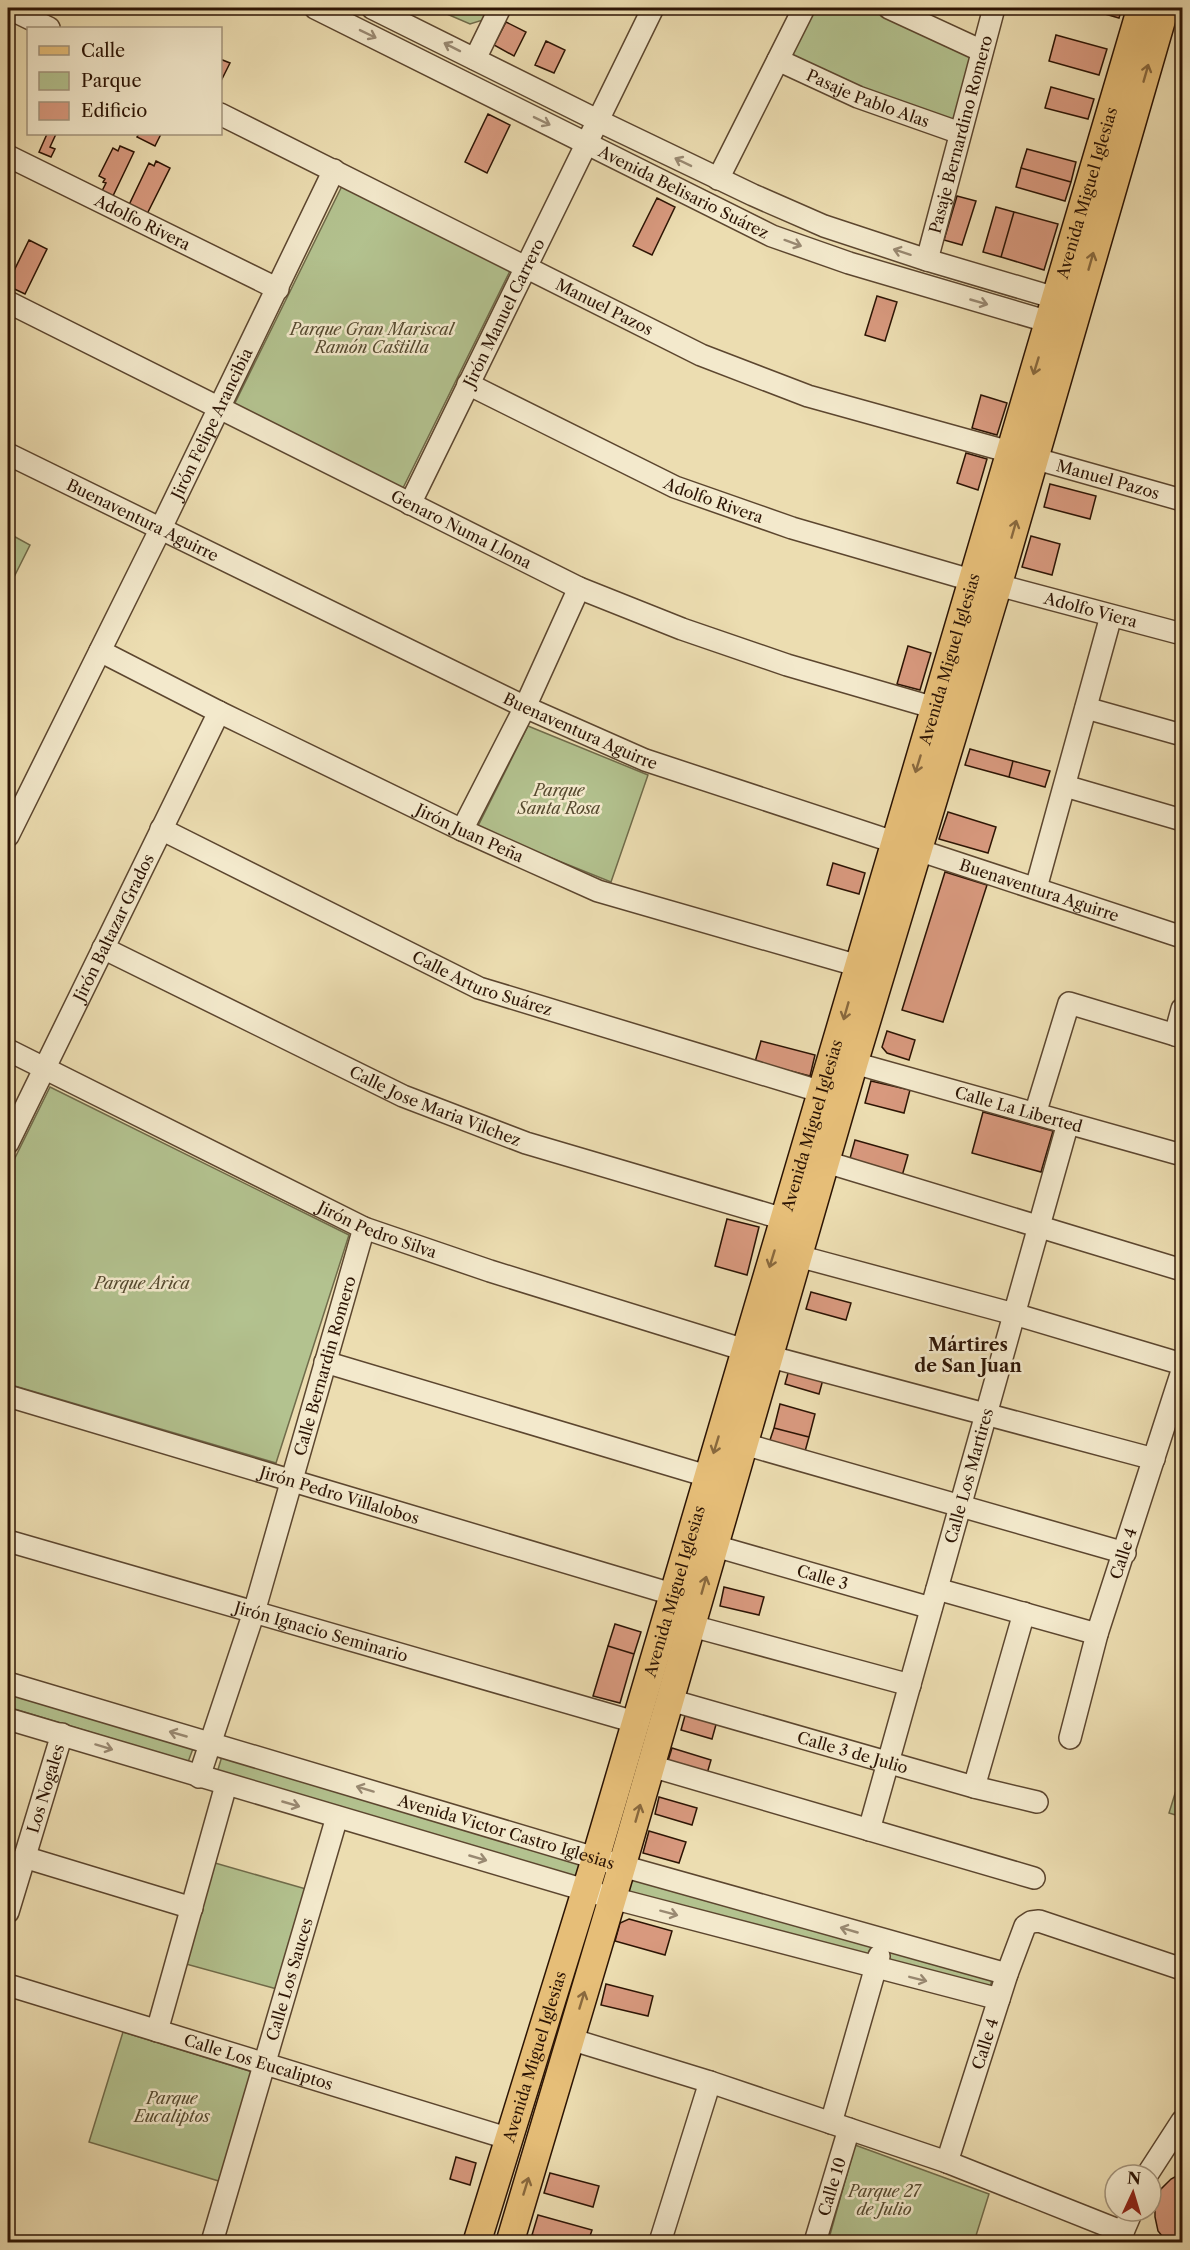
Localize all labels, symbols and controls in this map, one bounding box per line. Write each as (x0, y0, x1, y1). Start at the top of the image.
legend (27, 27, 222, 135)
one-way arrow (358, 28, 376, 40)
street label: Pasaje Bernardino Romero (924, 33, 996, 236)
text: Calle (81, 40, 125, 62)
one-way arrow (443, 41, 461, 53)
one-way arrow (1141, 64, 1152, 83)
street label: Pasaje Pablo Alas (803, 65, 932, 131)
text: Parque (81, 70, 142, 92)
text: Edificio (81, 100, 147, 122)
street label: Avenida Miguel Iglesias (1052, 105, 1121, 282)
one-way arrow (533, 115, 551, 127)
street label: Avenida Belisario Suárez (594, 141, 772, 243)
one-way arrow (674, 155, 692, 167)
street label: Adolfo Rivera (90, 190, 194, 255)
street label: Jirón Manuel Carrero (458, 235, 549, 393)
one-way arrow (783, 239, 802, 250)
one-way arrow (893, 245, 912, 256)
one-way arrow (1086, 252, 1097, 271)
street label: Manuel Pazos (552, 274, 656, 339)
one-way arrow (969, 297, 988, 308)
park label: Parque Gran Mariscal Ramón Castilla (288, 319, 456, 357)
street label: Jirón Felipe Arancibia (165, 344, 257, 505)
one-way arrow (1030, 356, 1041, 375)
street label: Manuel Pazos (1054, 455, 1162, 503)
street label: Adolfo Rivera (659, 473, 767, 527)
street label: Buenaventura Aguirre (64, 474, 222, 566)
street label: Genaro Numa Llona (388, 485, 535, 573)
one-way arrow (1008, 519, 1020, 538)
street label: Avenida Miguel Iglesias (914, 571, 984, 748)
street label: Adolfo Viera (1041, 587, 1140, 632)
street label: Buenaventura Aguirre (500, 688, 660, 773)
one-way arrow (912, 754, 923, 773)
park label: Parque Santa Rosa (517, 780, 601, 818)
street label: Jirón Juan Peña (410, 798, 527, 867)
street label: Jirón Baltazar Grados (68, 850, 158, 1007)
street label: Buenaventura Aguirre (957, 854, 1122, 926)
street label: Calle Arturo Suárez (409, 946, 555, 1020)
one-way arrow (840, 1001, 851, 1020)
street label: Avenida Miguel Iglesias (777, 1037, 846, 1214)
street label: Calle Jose Maria Vilchez (346, 1061, 524, 1150)
street label: Calle La Liberted (953, 1082, 1085, 1137)
street label: Jirón Pedro Silva (312, 1195, 440, 1262)
one-way arrow (766, 1249, 777, 1268)
park label: Parque Arica (92, 1273, 190, 1293)
street label: Calle Bernardin Romero (289, 1273, 360, 1458)
district label: Mártires de San Juan (914, 1334, 1022, 1377)
street label: Calle Los Martires (940, 1406, 997, 1546)
one-way arrow (710, 1435, 721, 1454)
street label: Jirón Pedro Villalobos (255, 1461, 422, 1528)
street label: Avenida Miguel Iglesias (639, 1503, 709, 1680)
street label: Calle 4 (1105, 1525, 1141, 1582)
street label: Calle 3 (795, 1560, 851, 1594)
one-way arrow (698, 1576, 710, 1595)
street label: Jirón Ignacio Seminario (229, 1596, 410, 1666)
street label: Calle 3 de Julio (795, 1727, 911, 1778)
one-way arrow (169, 1728, 188, 1739)
street label: Los Nogales (23, 1742, 68, 1835)
one-way arrow (94, 1742, 113, 1753)
one-way arrow (356, 1783, 375, 1794)
street label: Avenida Victor Castro Iglesias (395, 1790, 617, 1873)
one-way arrow (281, 1799, 300, 1810)
one-way arrow (633, 1804, 644, 1823)
one-way arrow (468, 1853, 487, 1864)
one-way arrow (659, 1908, 678, 1919)
street label: Calle Los Sauces (262, 1915, 317, 2043)
one-way arrow (840, 1923, 859, 1935)
street label: Avenida Miguel Iglesias (498, 1969, 570, 2146)
one-way arrow (909, 1973, 928, 1985)
one-way arrow (577, 1990, 588, 2009)
street label: Calle 4 (967, 2016, 1002, 2072)
street label: Calle Los Eucaliptos (182, 2030, 335, 2094)
park label: Parque Eucaliptos (132, 2088, 210, 2126)
street label: Calle 10 (813, 2155, 850, 2218)
north arrow (1103, 2163, 1163, 2223)
text: N (1126, 2168, 1142, 2189)
one-way arrow (521, 2177, 532, 2196)
park label: Parque 27 de Julio (846, 2181, 922, 2219)

